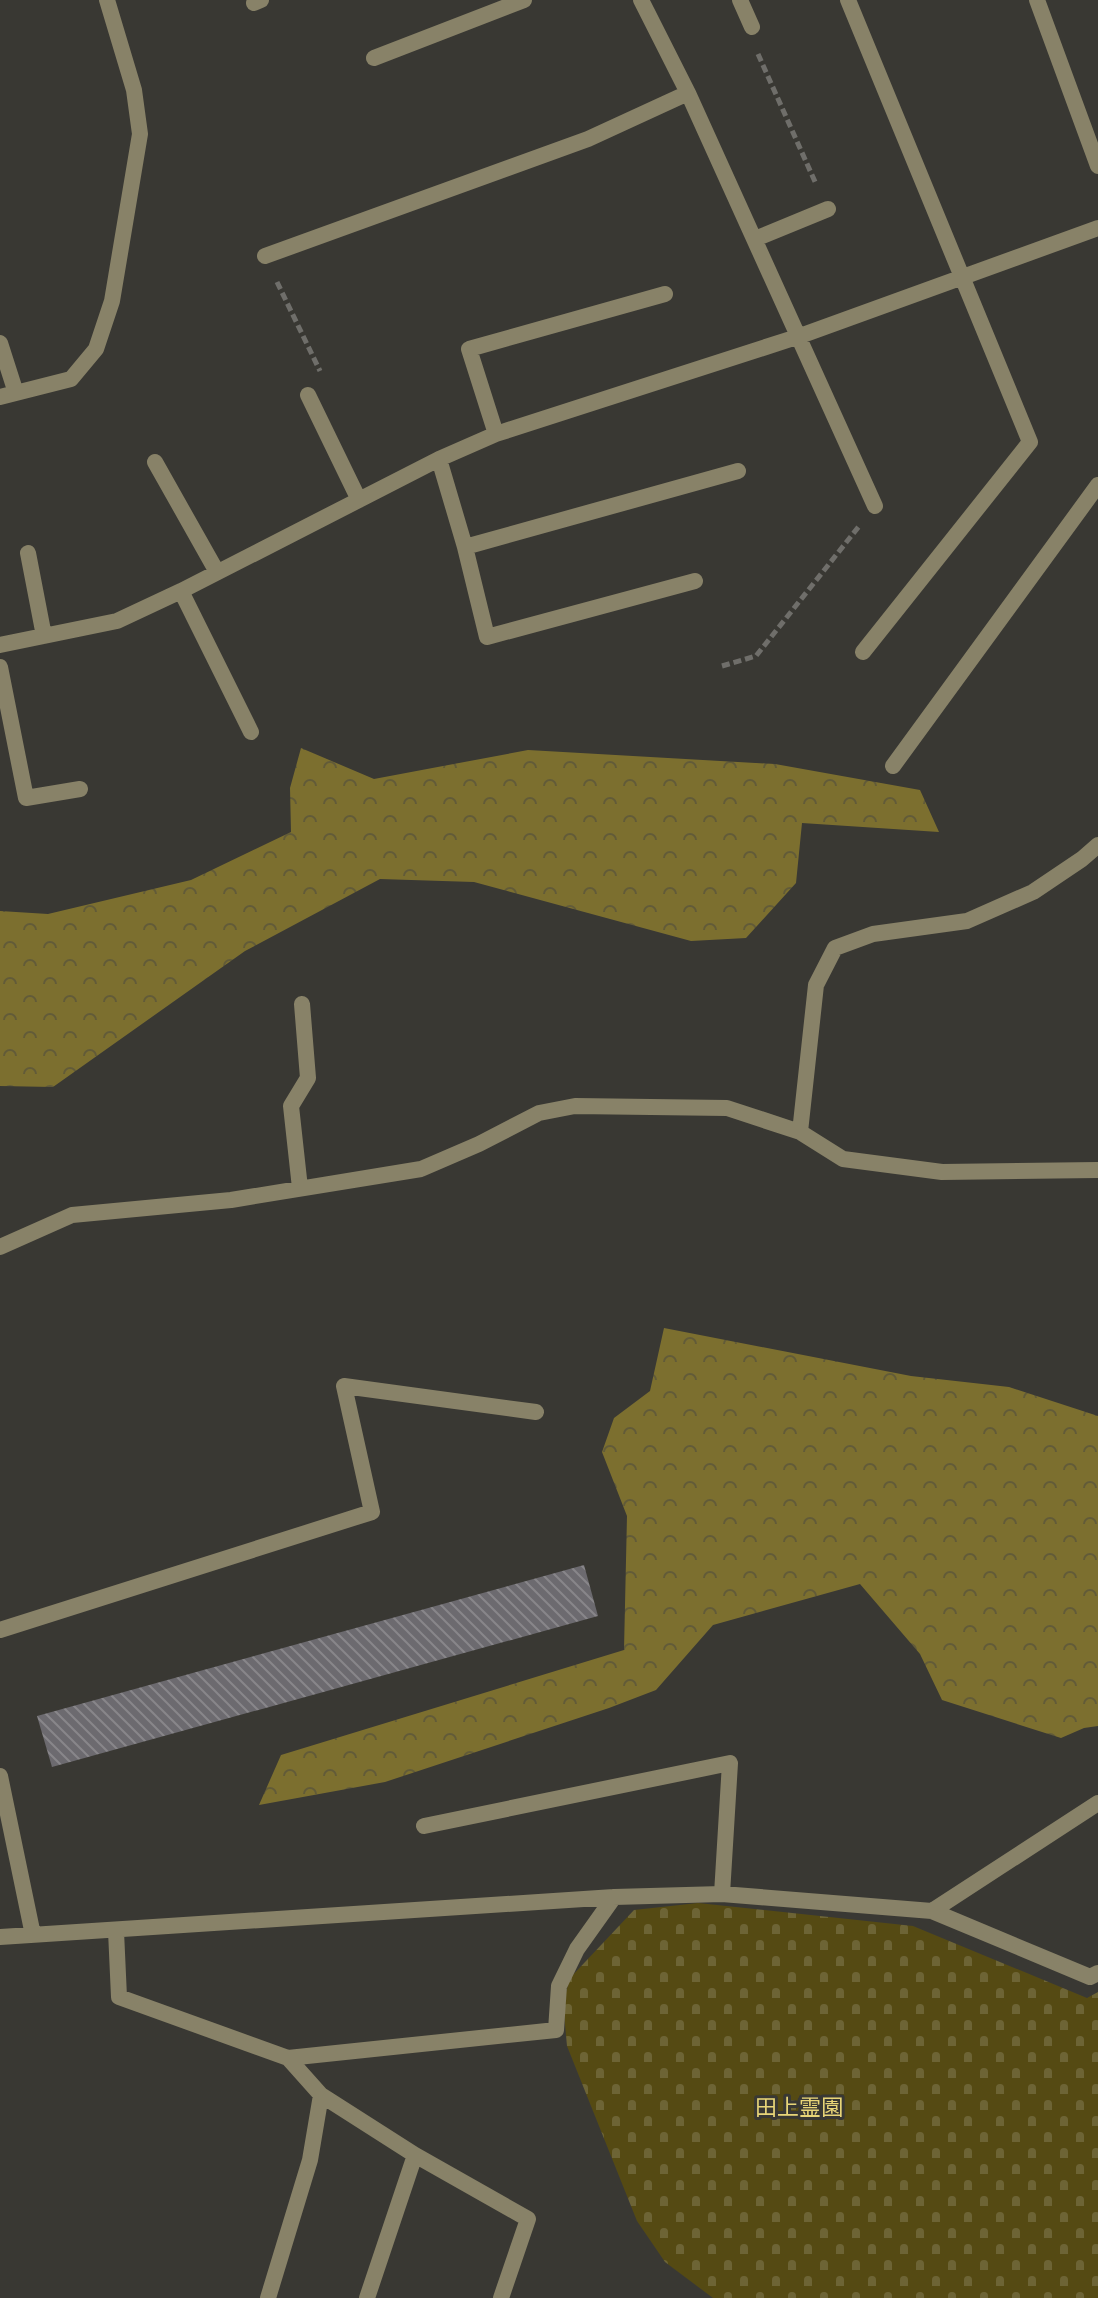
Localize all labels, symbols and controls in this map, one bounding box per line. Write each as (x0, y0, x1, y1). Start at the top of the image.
park label: 田上霊園 (755, 2094, 843, 2121)

